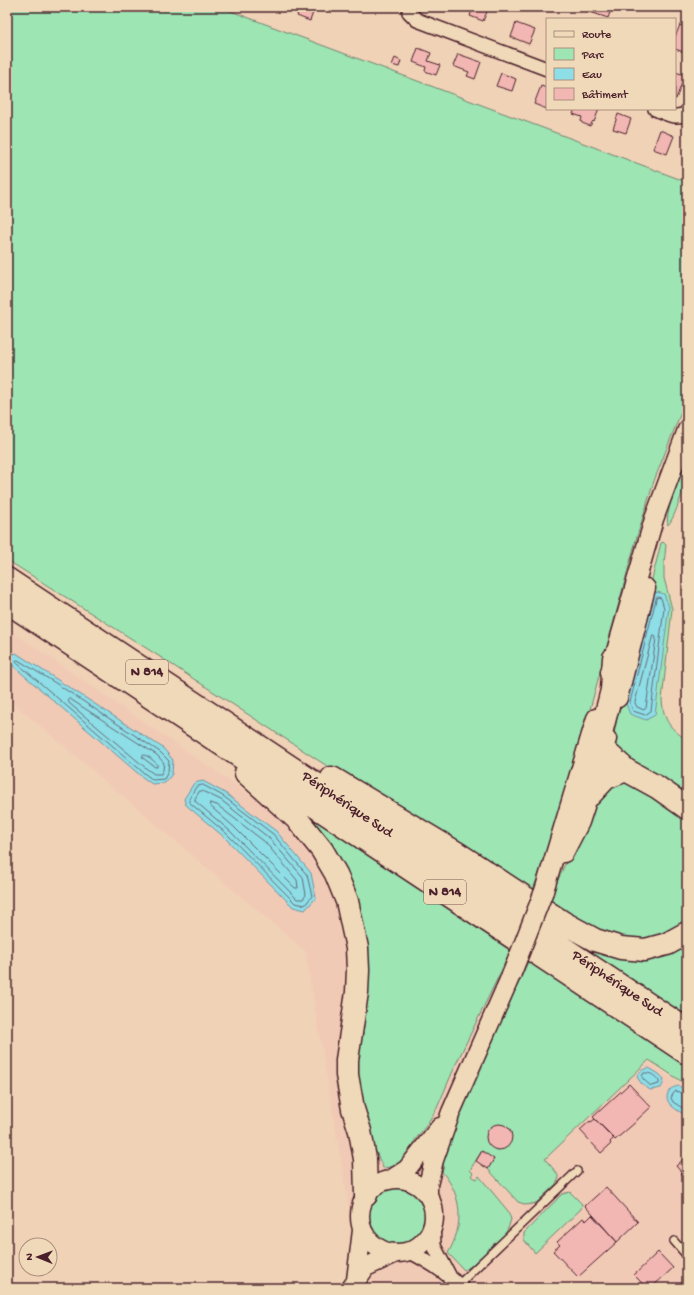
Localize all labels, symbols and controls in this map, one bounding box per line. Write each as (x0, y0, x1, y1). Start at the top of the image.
legend (546, 18, 676, 110)
text: Route (582, 29, 612, 43)
text: Parc (581, 49, 605, 63)
text: Eau (582, 69, 602, 83)
text: Bâtiment (581, 89, 629, 103)
road number: N 814 (126, 660, 168, 684)
street label: Périphérique Sud (297, 767, 397, 843)
road number: N 814 (424, 880, 466, 904)
street label: Périphérique Sud (567, 946, 667, 1022)
north arrow (18, 1237, 58, 1277)
text: N (24, 1253, 36, 1261)

